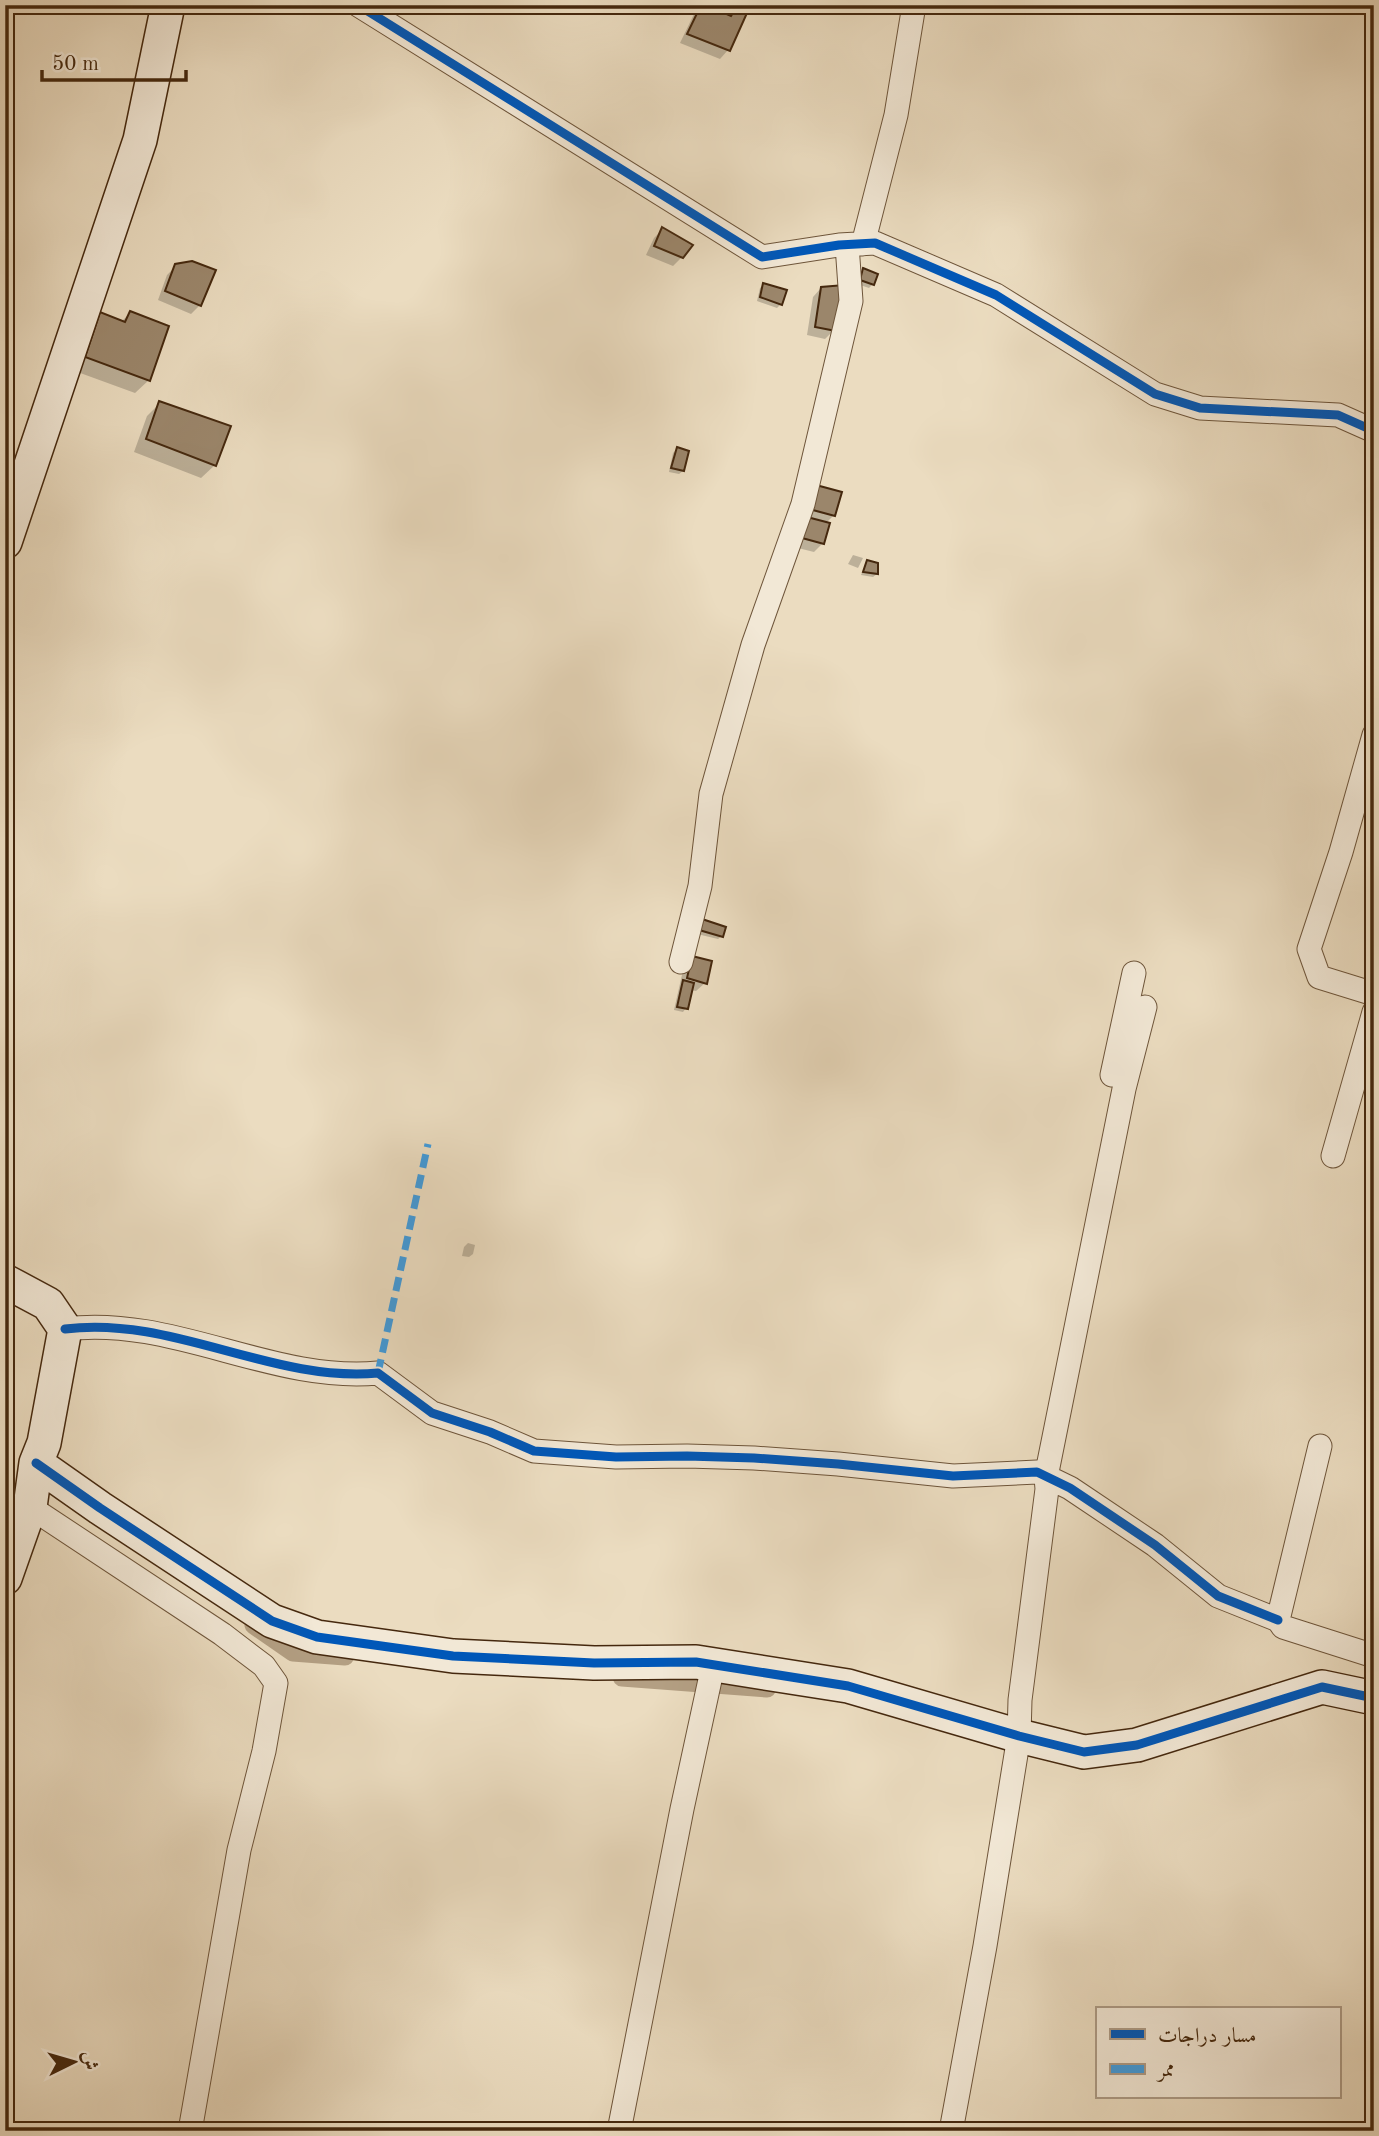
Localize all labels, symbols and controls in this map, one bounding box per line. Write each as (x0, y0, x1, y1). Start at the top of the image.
scale bar (42, 38, 186, 82)
text: 50 m (52, 54, 99, 75)
legend (1096, 2007, 1340, 2098)
text: مسار دراجات (1158, 2026, 1257, 2047)
north arrow (38, 2028, 108, 2098)
text: ش (78, 2051, 99, 2071)
text: ممر (1156, 2060, 1175, 2082)

